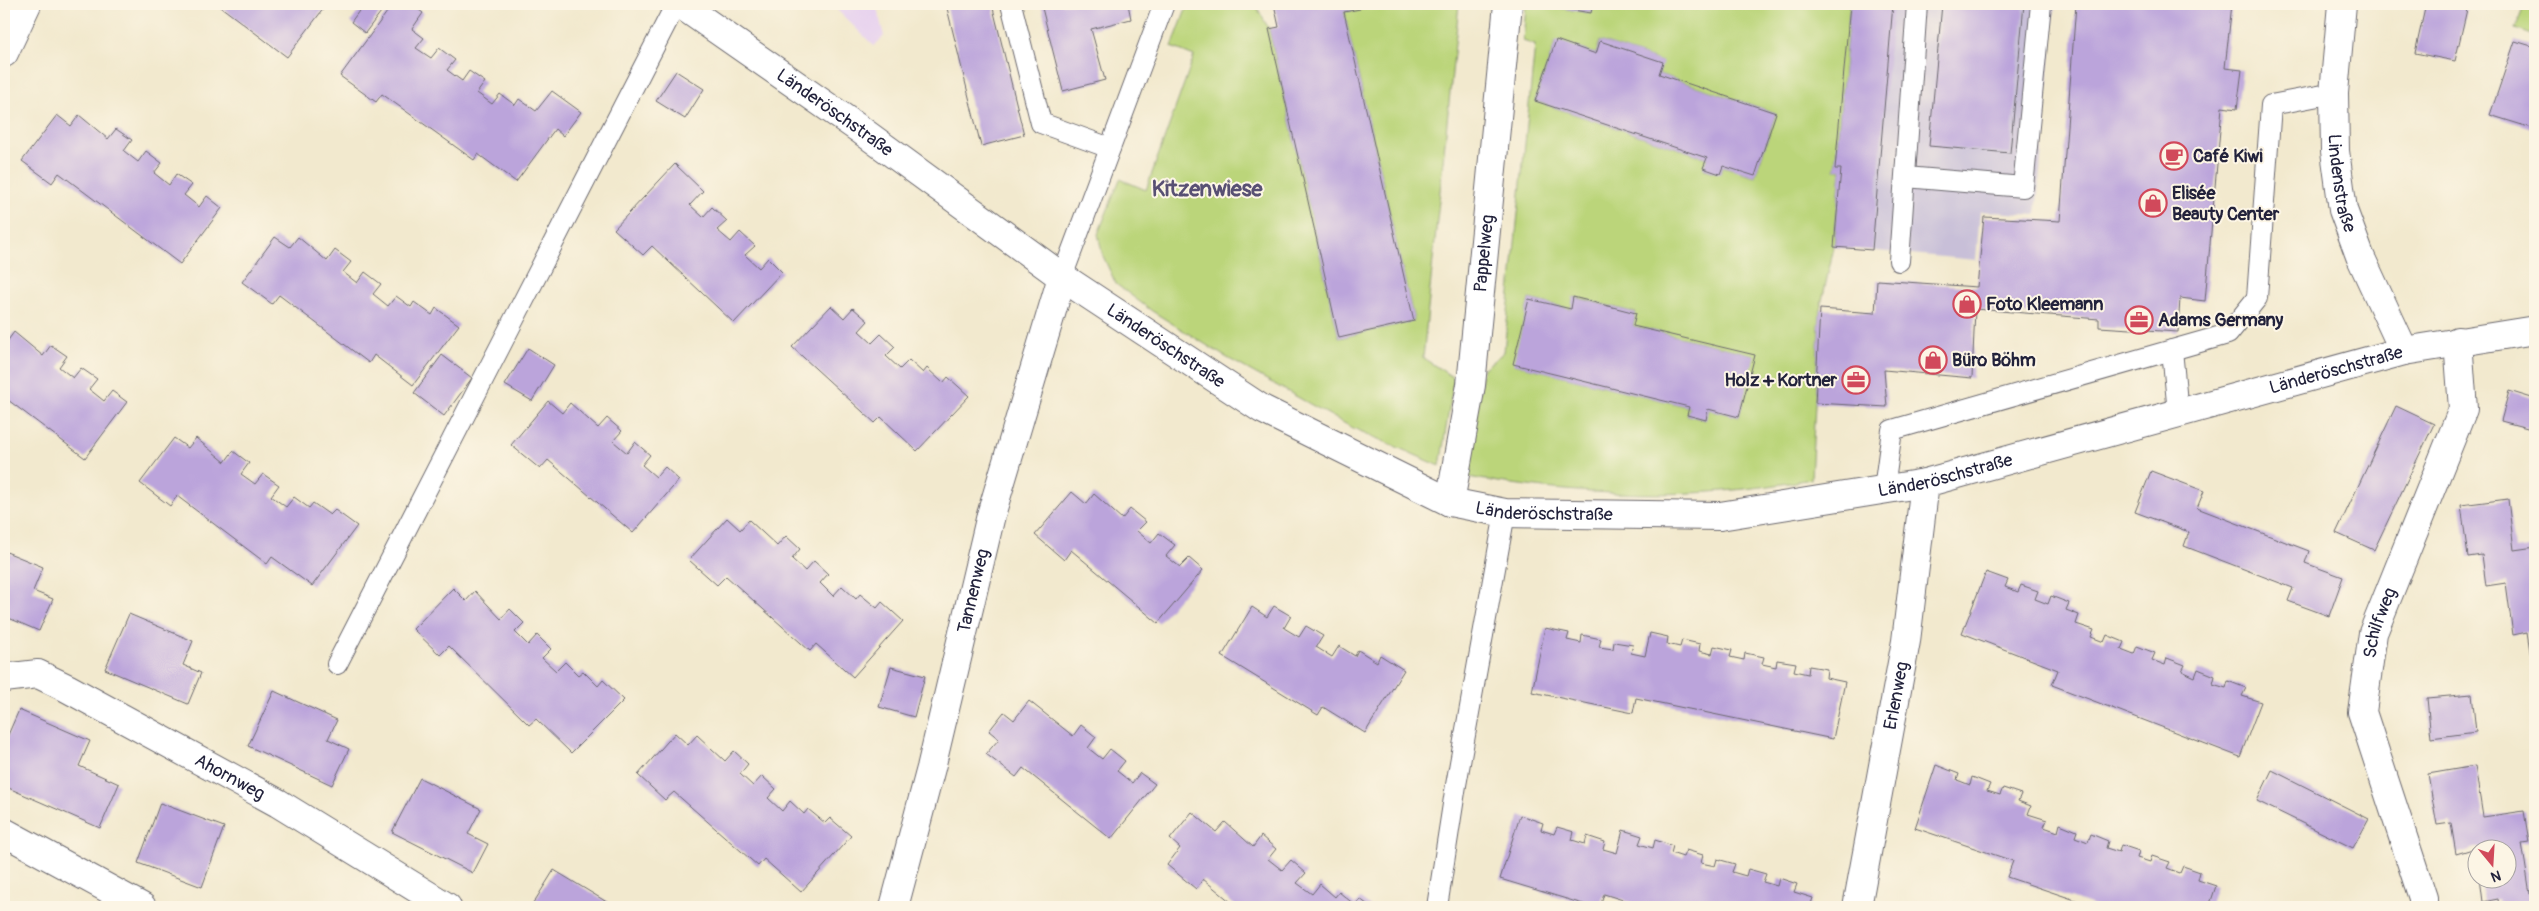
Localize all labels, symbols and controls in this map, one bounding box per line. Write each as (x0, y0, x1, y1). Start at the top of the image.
street label: Länderöschstraße (772, 63, 898, 161)
street label: Lindenstraße (2323, 134, 2362, 236)
cafe icon: Café Kiwi (2159, 141, 2189, 171)
place label: Café Kiwi (2193, 145, 2263, 168)
district label: Kitzenwiese (1152, 175, 1263, 203)
place label: Elisée Beauty Center (2172, 182, 2280, 226)
shop icon: Elisée Beauty Center (2138, 188, 2168, 218)
street label: Pappelweg (1469, 214, 1499, 293)
shop icon: Foto Kleemann (1952, 289, 1982, 319)
place label: Foto Kleemann (1986, 293, 2103, 316)
street label: Länderöschstraße (1102, 298, 1230, 393)
office icon: Adams Germany (2124, 305, 2154, 335)
place label: Adams Germany (2158, 309, 2283, 332)
street label: Länderöschstraße (2267, 340, 2405, 399)
shop icon: Büro Böhm (1918, 345, 1948, 375)
place label: Büro Böhm (1952, 349, 2036, 372)
office icon: Holz + Kortner (1841, 365, 1871, 395)
place label: Holz + Kortner (1725, 369, 1838, 392)
street label: Länderöschstraße (1876, 448, 2015, 502)
street label: Länderöschstraße (1474, 496, 1613, 526)
street label: Tannenweg (952, 546, 994, 635)
street label: Schilfweg (2358, 584, 2402, 659)
street label: Erlenweg (1878, 660, 1914, 732)
street label: Ahornweg (191, 748, 269, 805)
north arrow (2466, 838, 2516, 888)
text: N (2489, 866, 2503, 885)

